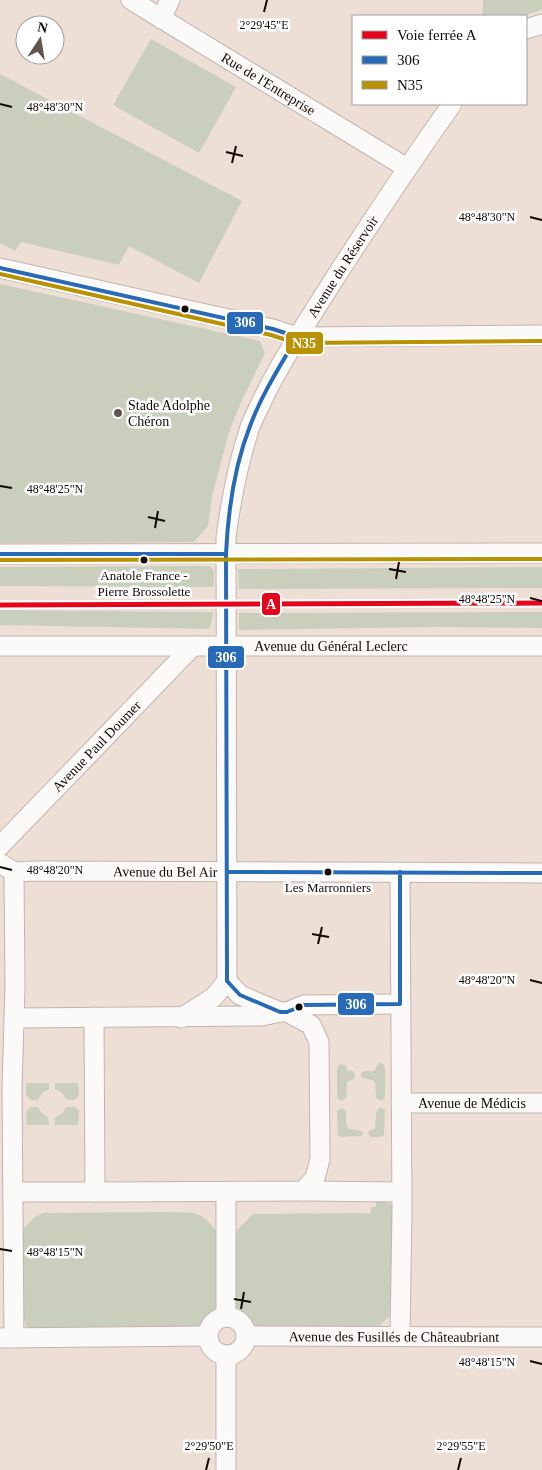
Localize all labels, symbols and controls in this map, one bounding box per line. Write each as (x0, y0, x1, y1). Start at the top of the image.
north arrow (15, 15, 65, 65)
legend (352, 15, 527, 105)
text: 2°29'45"E (239, 18, 289, 32)
text: N (36, 19, 49, 36)
text: Voie ferrée A (397, 27, 477, 43)
street label: Rue de l'Entreprise (219, 50, 318, 118)
text: 306 (397, 52, 420, 68)
text: N35 (397, 77, 423, 93)
text: 48°48'30"N (27, 100, 84, 114)
text: 48°48'30"N (459, 210, 516, 224)
street label: Avenue du Réservoir (305, 213, 382, 320)
unlabelled marker (180, 304, 190, 314)
line badge: 306 (226, 311, 264, 335)
text: 306 (235, 315, 256, 330)
line badge: N35 (285, 331, 324, 355)
text: N35 (292, 336, 316, 351)
place label: Stade Adolphe Chéron (128, 398, 210, 429)
marker: Stade Adolphe Chéron (112, 407, 124, 419)
text: 48°48'25"N (27, 482, 84, 496)
marker: Anatole France - Pierre Brossolette (139, 555, 149, 565)
place label: Anatole France - Pierre Brossolette (98, 568, 191, 599)
line badge: A (261, 592, 281, 616)
text: 48°48'25"N (459, 592, 516, 606)
text: A (266, 597, 277, 612)
street label: Avenue du Général Leclerc (254, 639, 408, 654)
line badge: 306 (207, 645, 245, 669)
text: 306 (216, 650, 237, 665)
street label: Avenue Paul Doumer (50, 698, 144, 795)
text: 48°48'20"N (27, 863, 84, 877)
street label: Avenue du Bel Air (113, 864, 218, 880)
marker: Les Marronniers (323, 867, 333, 877)
place label: Les Marronniers (285, 880, 371, 895)
text: 48°48'20"N (459, 973, 516, 987)
line badge: 306 (337, 992, 375, 1016)
text: 306 (346, 997, 367, 1012)
unlabelled marker (294, 1002, 304, 1012)
street label: Avenue de Médicis (418, 1096, 526, 1111)
text: 48°48'15"N (27, 1245, 84, 1259)
street label: Avenue des Fusillés de Châteaubriant (289, 1329, 499, 1345)
text: 48°48'15"N (459, 1355, 516, 1369)
text: 2°29'50"E (184, 1439, 234, 1453)
text: 2°29'55"E (436, 1439, 486, 1453)

